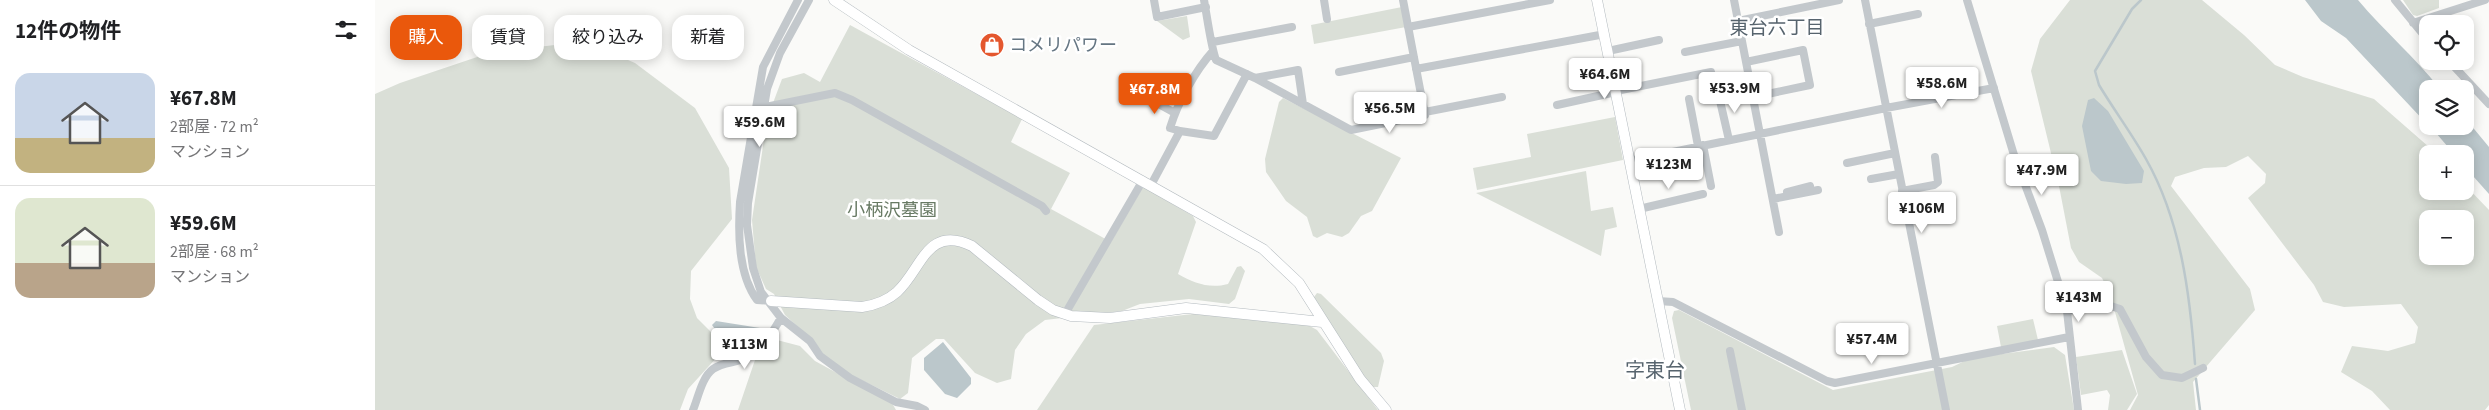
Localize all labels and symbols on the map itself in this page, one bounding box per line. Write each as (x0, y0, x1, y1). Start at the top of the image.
district label: 東台六丁目 (1729, 15, 1825, 42)
shop icon: コメリパワー (979, 32, 1005, 58)
place label: コメリパワー (1009, 33, 1117, 58)
pin: ¥64.6M (1564, 58, 1646, 100)
pin: ¥58.6M (1901, 66, 1983, 109)
pin: ¥67.8M (1114, 72, 1196, 115)
pin: ¥53.9M (1694, 72, 1776, 114)
pin: ¥56.5M (1349, 92, 1431, 134)
pin: ¥59.6M (719, 106, 801, 148)
pin: ¥123M (1634, 148, 1704, 190)
pin: ¥47.9M (2001, 154, 2083, 196)
pin: ¥106M (1887, 192, 1957, 234)
park label: 小柄沢墓園 (847, 198, 937, 223)
pin: ¥143M (2044, 280, 2114, 323)
pin: ¥57.4M (1831, 322, 1913, 365)
pin: ¥113M (710, 328, 780, 370)
district label: 字東台 (1625, 357, 1685, 385)

